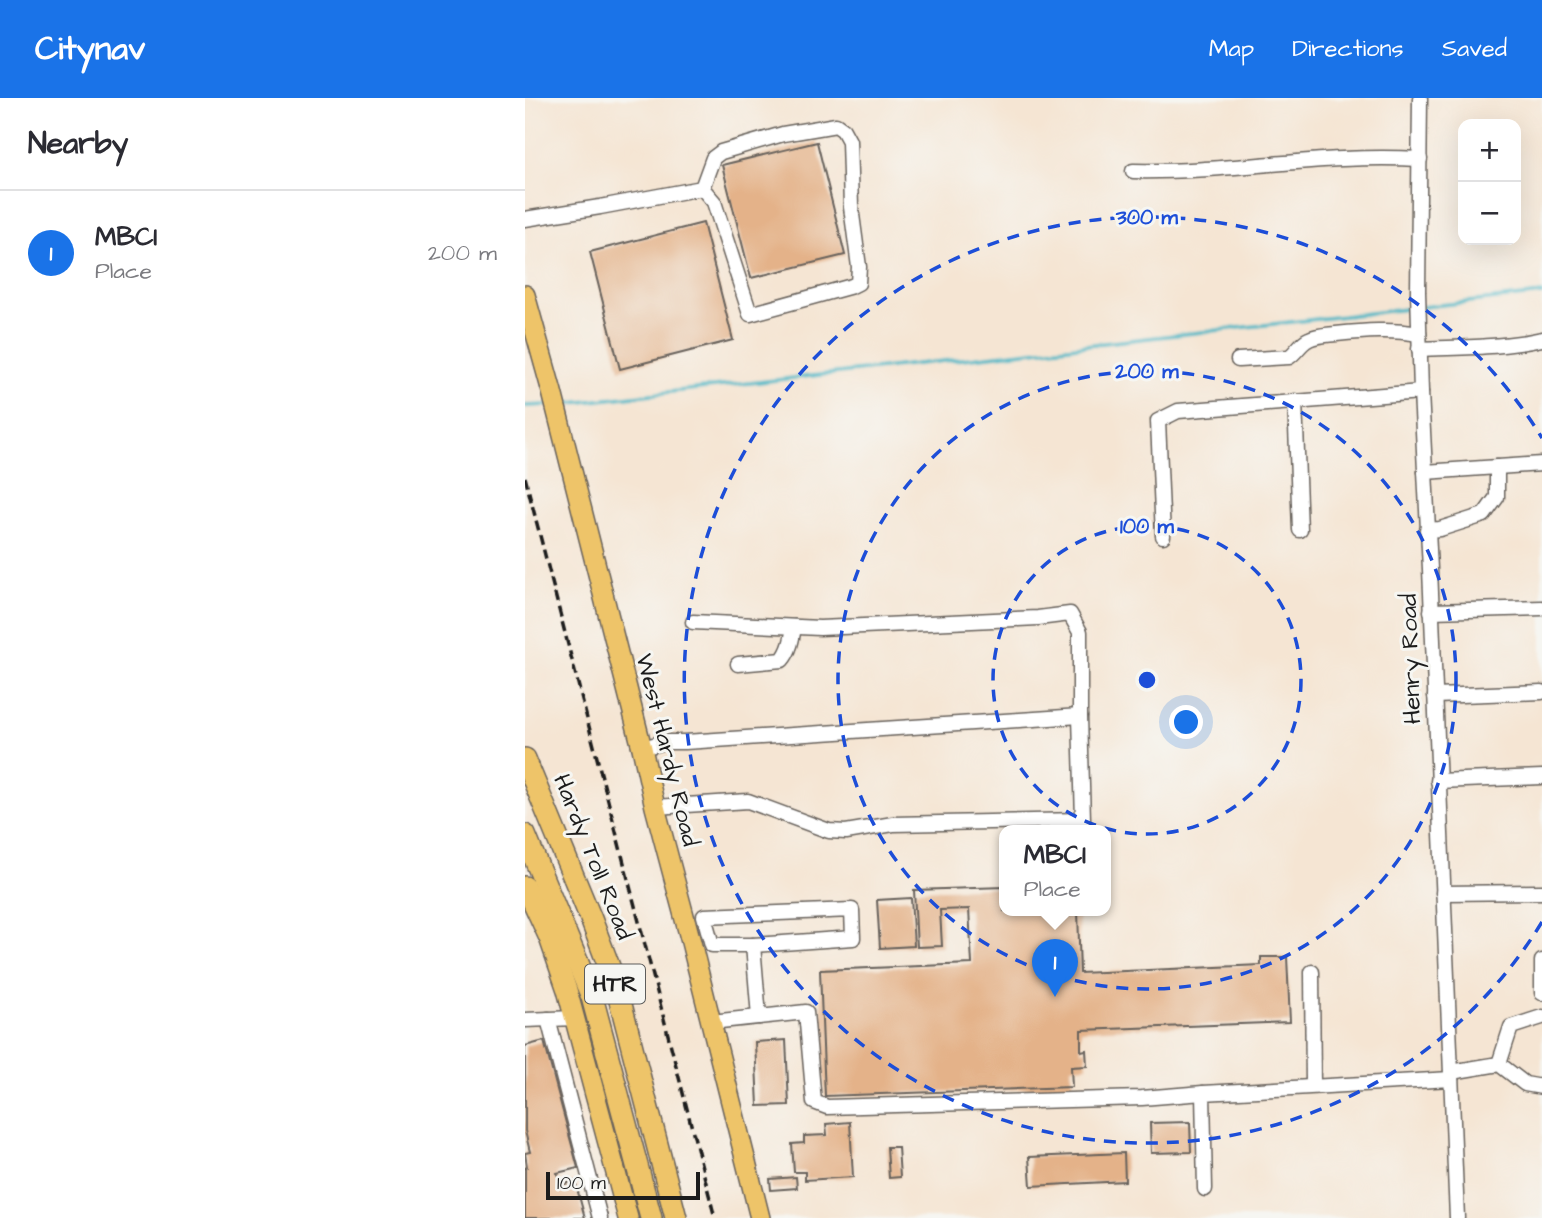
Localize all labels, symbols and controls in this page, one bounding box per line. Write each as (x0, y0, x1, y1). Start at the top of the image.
text: Citynav (35, 26, 145, 72)
text: Map (1209, 32, 1254, 66)
text: Directions (1292, 32, 1404, 66)
text: Saved (1442, 32, 1507, 66)
map controls (1458, 119, 1521, 245)
button: + (1458, 119, 1521, 182)
text: Nearby (28, 123, 128, 165)
button: − (1458, 182, 1521, 245)
text: 300 m (1115, 203, 1179, 232)
text: MBCI (95, 219, 157, 255)
text: 1 (50, 237, 52, 269)
text: 200 m (428, 237, 497, 269)
text: Place (95, 255, 152, 287)
text: 200 m (1114, 357, 1179, 386)
text: 100 m (1120, 512, 1175, 541)
street label: Henry Road (1392, 593, 1431, 725)
street label: West Hardy Road (626, 650, 707, 850)
centre of rings (1135, 668, 1159, 692)
your location (1169, 705, 1203, 739)
street label: Hardy Toll Road (543, 769, 642, 945)
popup (999, 825, 1111, 916)
text: MBCI (1024, 837, 1086, 873)
text: Place (1024, 873, 1081, 905)
pin: 1 (1032, 939, 1078, 997)
road number: HTR (585, 964, 645, 1004)
scale bar (546, 1169, 700, 1201)
text: 100 m (557, 1170, 606, 1197)

